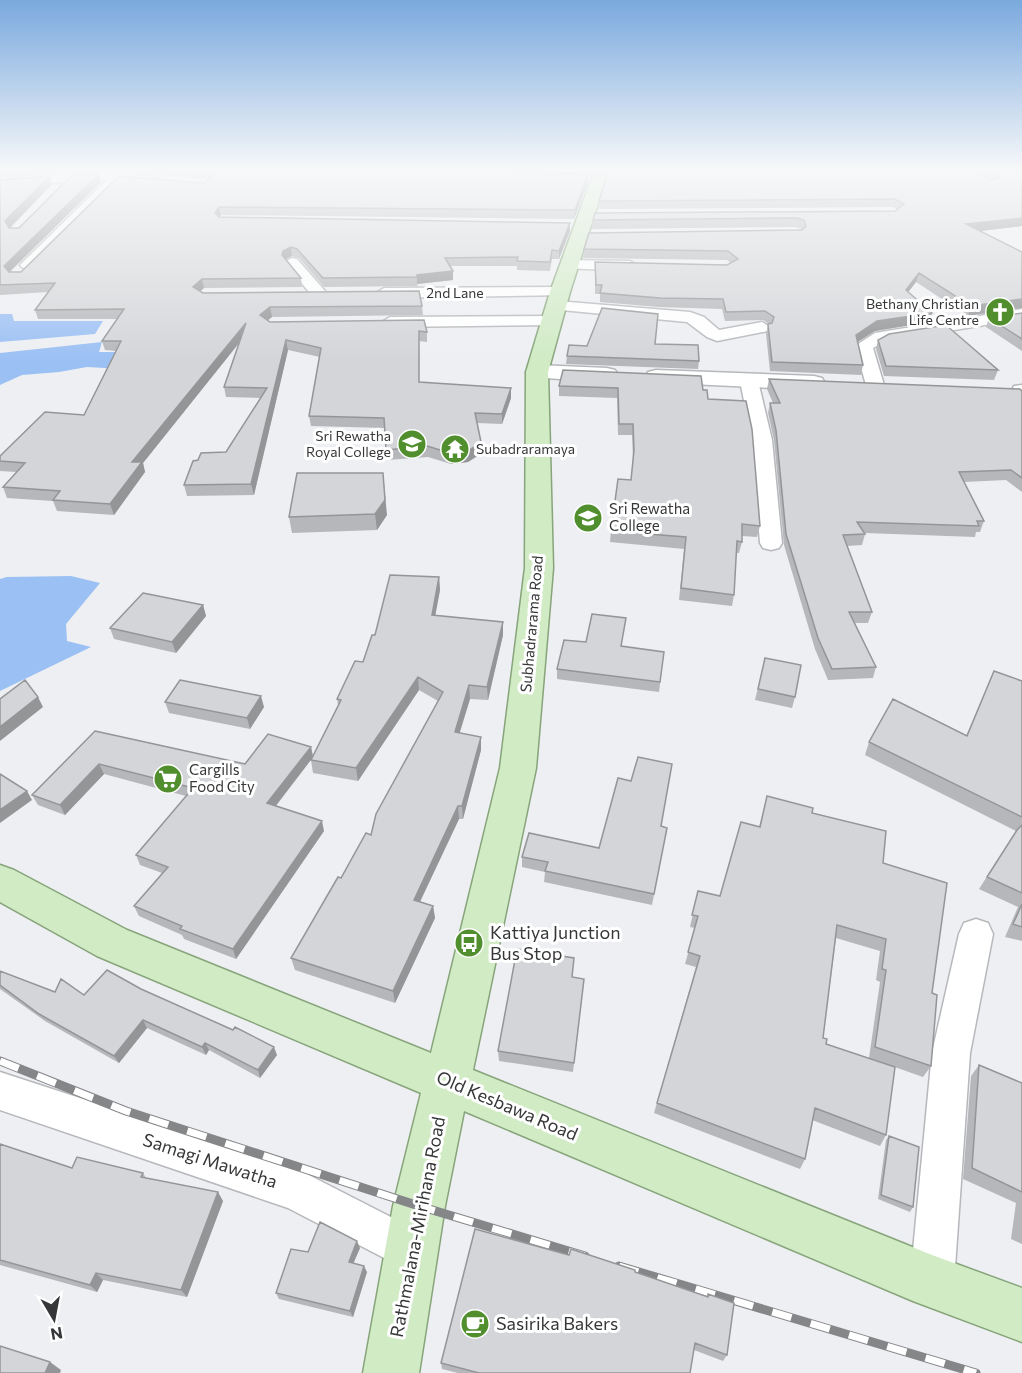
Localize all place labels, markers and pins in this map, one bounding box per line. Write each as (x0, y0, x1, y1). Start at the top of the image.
place label: Bethany Christian Life Centre (866, 295, 979, 328)
church icon: Bethany Christian Life Centre (984, 296, 1016, 328)
place label: Sri Rewatha Royal College (306, 427, 391, 460)
school or university icon: Sri Rewatha Royal College (396, 428, 428, 460)
temple icon: Subadraramaya (439, 433, 471, 465)
place label: Subadraramaya (476, 440, 575, 457)
place label: Sri Rewatha College (609, 499, 690, 534)
school or university icon: Sri Rewatha College (572, 502, 604, 534)
place label: Cargills Food City (189, 760, 255, 795)
supermarket icon: Cargills Food City (152, 763, 184, 795)
place label: Kattiya Junction Bus Stop (490, 921, 620, 964)
bus stop icon: Kattiya Junction Bus Stop (453, 927, 485, 959)
cafe icon: Sasirika Bakers (459, 1308, 491, 1340)
place label: Sasirika Bakers (496, 1312, 618, 1334)

